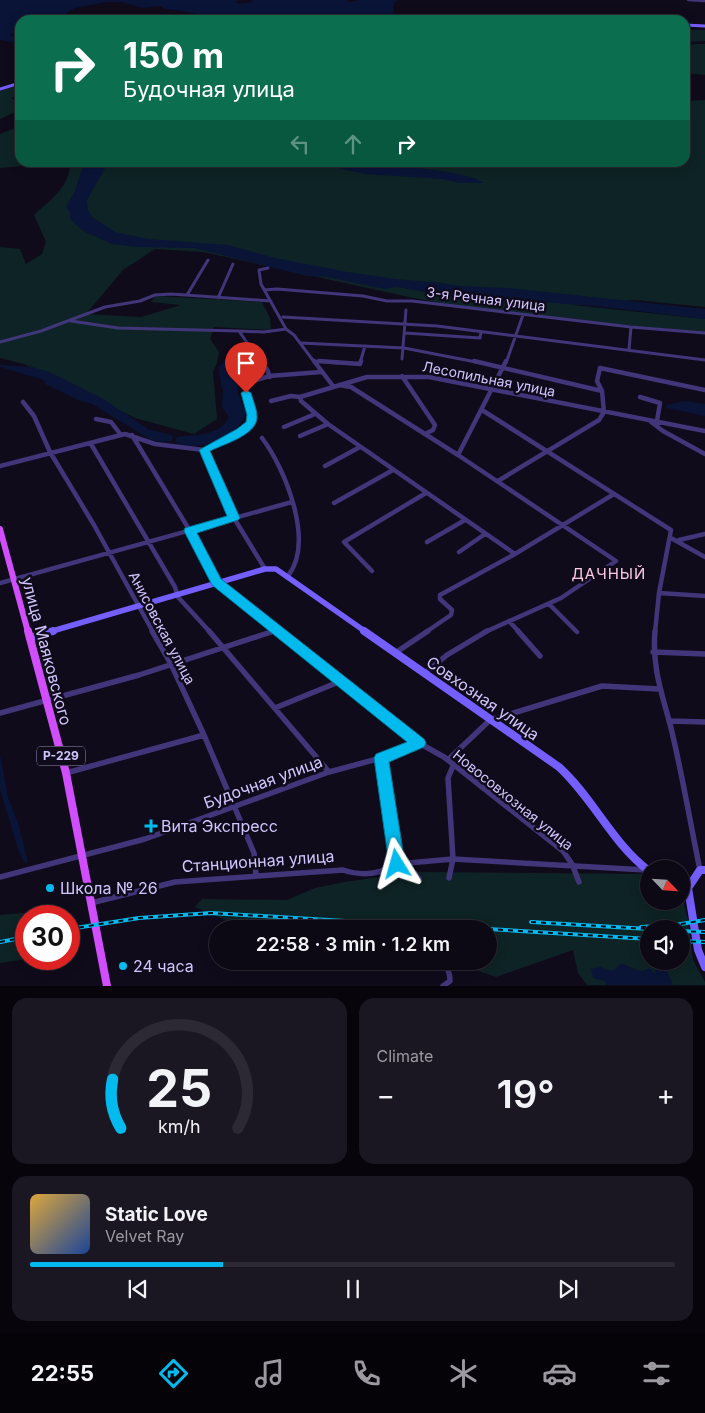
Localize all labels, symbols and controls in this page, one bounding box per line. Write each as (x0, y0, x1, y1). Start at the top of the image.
text: 150 m (123, 34, 224, 76)
icon: right (40, 35, 105, 100)
text: Будочная улица (123, 76, 295, 102)
icon: left (286, 130, 314, 158)
icon: ahead (339, 130, 367, 158)
icon: right (392, 130, 420, 158)
street label: 3-я Речная улица (426, 283, 546, 314)
pin (225, 342, 267, 393)
icon: arrive (232, 349, 260, 377)
street label: Лесопильная улица (421, 357, 557, 400)
district label: ДАЧНЫЙ (572, 564, 646, 583)
street label: Анисовская улица (125, 568, 199, 687)
street label: улица Маяковского (18, 575, 76, 727)
street label: Совхозная улица (423, 652, 543, 744)
road number: Р-229 (37, 746, 85, 766)
street label: Новосовхозная улица (450, 746, 577, 853)
street label: Будочная улица (201, 751, 325, 813)
place label: Вита Экспресс (161, 816, 278, 836)
marker: Вита Экспресс (145, 820, 157, 832)
position arrow (370, 837, 422, 889)
street label: Станционная улица (181, 846, 335, 876)
north arrow (640, 860, 690, 910)
map controls (640, 860, 690, 970)
place label: Школа № 26 (60, 878, 158, 898)
marker: Школа № 26 (44, 882, 56, 894)
speed limit sign: 30 (15, 905, 80, 970)
button: sound (640, 920, 690, 970)
text: 22:58 · 3 min · 1.2 km (256, 933, 450, 956)
place label: 24 часа (133, 956, 194, 976)
marker: 24 часа (117, 960, 129, 972)
text: Climate (377, 1046, 433, 1066)
text: 25 (146, 1057, 212, 1120)
text: 19° (497, 1071, 555, 1117)
text: − (377, 1078, 395, 1112)
text: + (656, 1078, 675, 1112)
text: km/h (158, 1116, 200, 1137)
text: Static Love (105, 1203, 208, 1226)
text: Velvet Ray (105, 1226, 184, 1246)
icon: previous (124, 1275, 152, 1303)
icon: pause (339, 1275, 367, 1303)
icon: next (554, 1275, 582, 1303)
icon: directions (156, 1356, 191, 1391)
icon: music (252, 1356, 287, 1391)
icon: phone (349, 1356, 384, 1391)
icon: climate (446, 1356, 481, 1391)
icon: car (542, 1356, 577, 1391)
icon: filters (639, 1356, 674, 1391)
text: 22:55 (31, 1360, 94, 1386)

